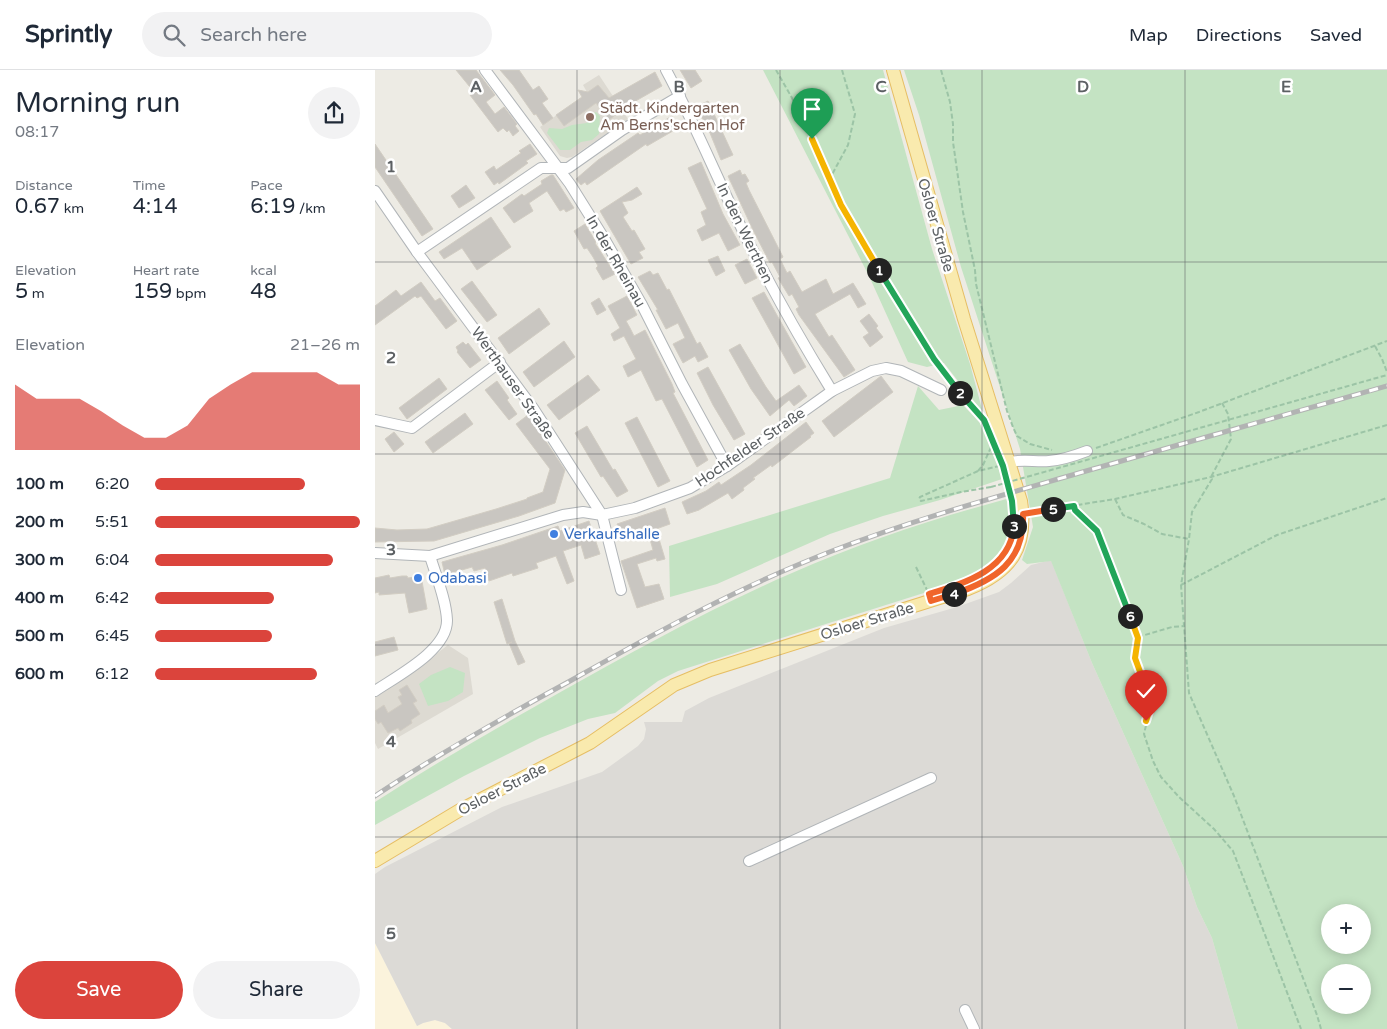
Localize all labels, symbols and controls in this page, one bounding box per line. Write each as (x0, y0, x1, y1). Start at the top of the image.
search box (142, 12, 492, 57)
text: Sprintly (25, 20, 112, 49)
icon: search (160, 21, 188, 49)
text: Search here (200, 24, 307, 46)
text: Map (1129, 24, 1168, 46)
text: Directions (1196, 24, 1282, 46)
text: Saved (1310, 24, 1362, 46)
text: A (470, 77, 482, 97)
text: B (673, 77, 685, 97)
text: C (875, 77, 887, 97)
text: D (1077, 77, 1089, 97)
text: E (1281, 77, 1291, 97)
text: Morning run (15, 86, 180, 120)
button: share (308, 87, 360, 139)
pin (791, 88, 833, 139)
icon: arrive (798, 95, 826, 123)
place label: Städt. Kindergarten Am Berns'schen Hof (600, 99, 745, 134)
marker: Städt. Kindergarten Am Berns'schen Hof (584, 111, 596, 123)
text: 08:17 (15, 122, 59, 142)
text: 1 (386, 157, 396, 177)
street label: Osloer Straße (914, 176, 958, 274)
text: Distance (15, 177, 73, 194)
text: Time (133, 177, 165, 194)
text: Pace (250, 177, 283, 194)
street label: In den Werthen (713, 180, 777, 286)
text: 0.67 (15, 194, 60, 219)
text: 4:14 (133, 194, 178, 219)
text: 6:19 (250, 194, 295, 219)
text: km (60, 200, 84, 217)
text: /km (295, 200, 326, 217)
street label: In der Rheinau (582, 212, 650, 310)
pin: 1 (867, 258, 891, 282)
text: Elevation (15, 262, 76, 279)
text: Heart rate (133, 262, 199, 279)
text: kcal (250, 262, 277, 279)
text: 1 (875, 262, 884, 279)
text: 5 (15, 279, 28, 304)
text: 159 (133, 279, 172, 304)
text: 48 (250, 279, 277, 304)
text: m (28, 285, 45, 302)
text: bpm (172, 285, 206, 302)
street label: Werthauser Straße (468, 323, 558, 443)
text: Elevation (15, 335, 85, 355)
text: 21–26 m (290, 335, 360, 355)
text: 2 (386, 348, 396, 368)
pin: 2 (947, 380, 973, 406)
text: 2 (956, 385, 965, 402)
street label: Hochfelder Straße (692, 404, 808, 490)
text: 100 m (15, 474, 64, 494)
text: 6:20 (95, 474, 129, 494)
pin: 5 (1041, 496, 1065, 522)
text: 5 (1049, 501, 1058, 518)
text: 200 m (15, 512, 64, 532)
text: 5:51 (95, 512, 129, 532)
pin: 3 (1001, 514, 1027, 538)
text: 3 (1010, 518, 1019, 535)
place label: Verkaufshalle (564, 525, 660, 543)
marker: Verkaufshalle (548, 528, 560, 540)
text: 3 (386, 540, 396, 560)
text: 300 m (15, 550, 64, 570)
text: 6:04 (95, 550, 129, 570)
place label: Odabasi (428, 569, 487, 587)
marker: Odabasi (412, 572, 424, 584)
pin: 4 (941, 582, 967, 606)
text: 4 (950, 586, 959, 603)
text: 400 m (15, 588, 64, 608)
text: 6:42 (95, 588, 129, 608)
street label: Osloer Straße (818, 598, 916, 644)
pin: 6 (1117, 604, 1143, 628)
text: 6 (1126, 608, 1135, 625)
text: 500 m (15, 626, 64, 646)
text: 6:45 (95, 626, 129, 646)
text: 600 m (15, 664, 64, 684)
text: 6:12 (95, 664, 129, 684)
pin (1125, 670, 1167, 721)
icon: check (1132, 677, 1160, 705)
text: 4 (386, 732, 396, 752)
street label: Osloer Straße (455, 759, 549, 819)
map controls (1321, 904, 1371, 1014)
button: + (1321, 904, 1371, 954)
text: 5 (386, 924, 396, 944)
button: Save (15, 961, 183, 1019)
button: Share (193, 961, 360, 1019)
button: − (1321, 964, 1371, 1014)

